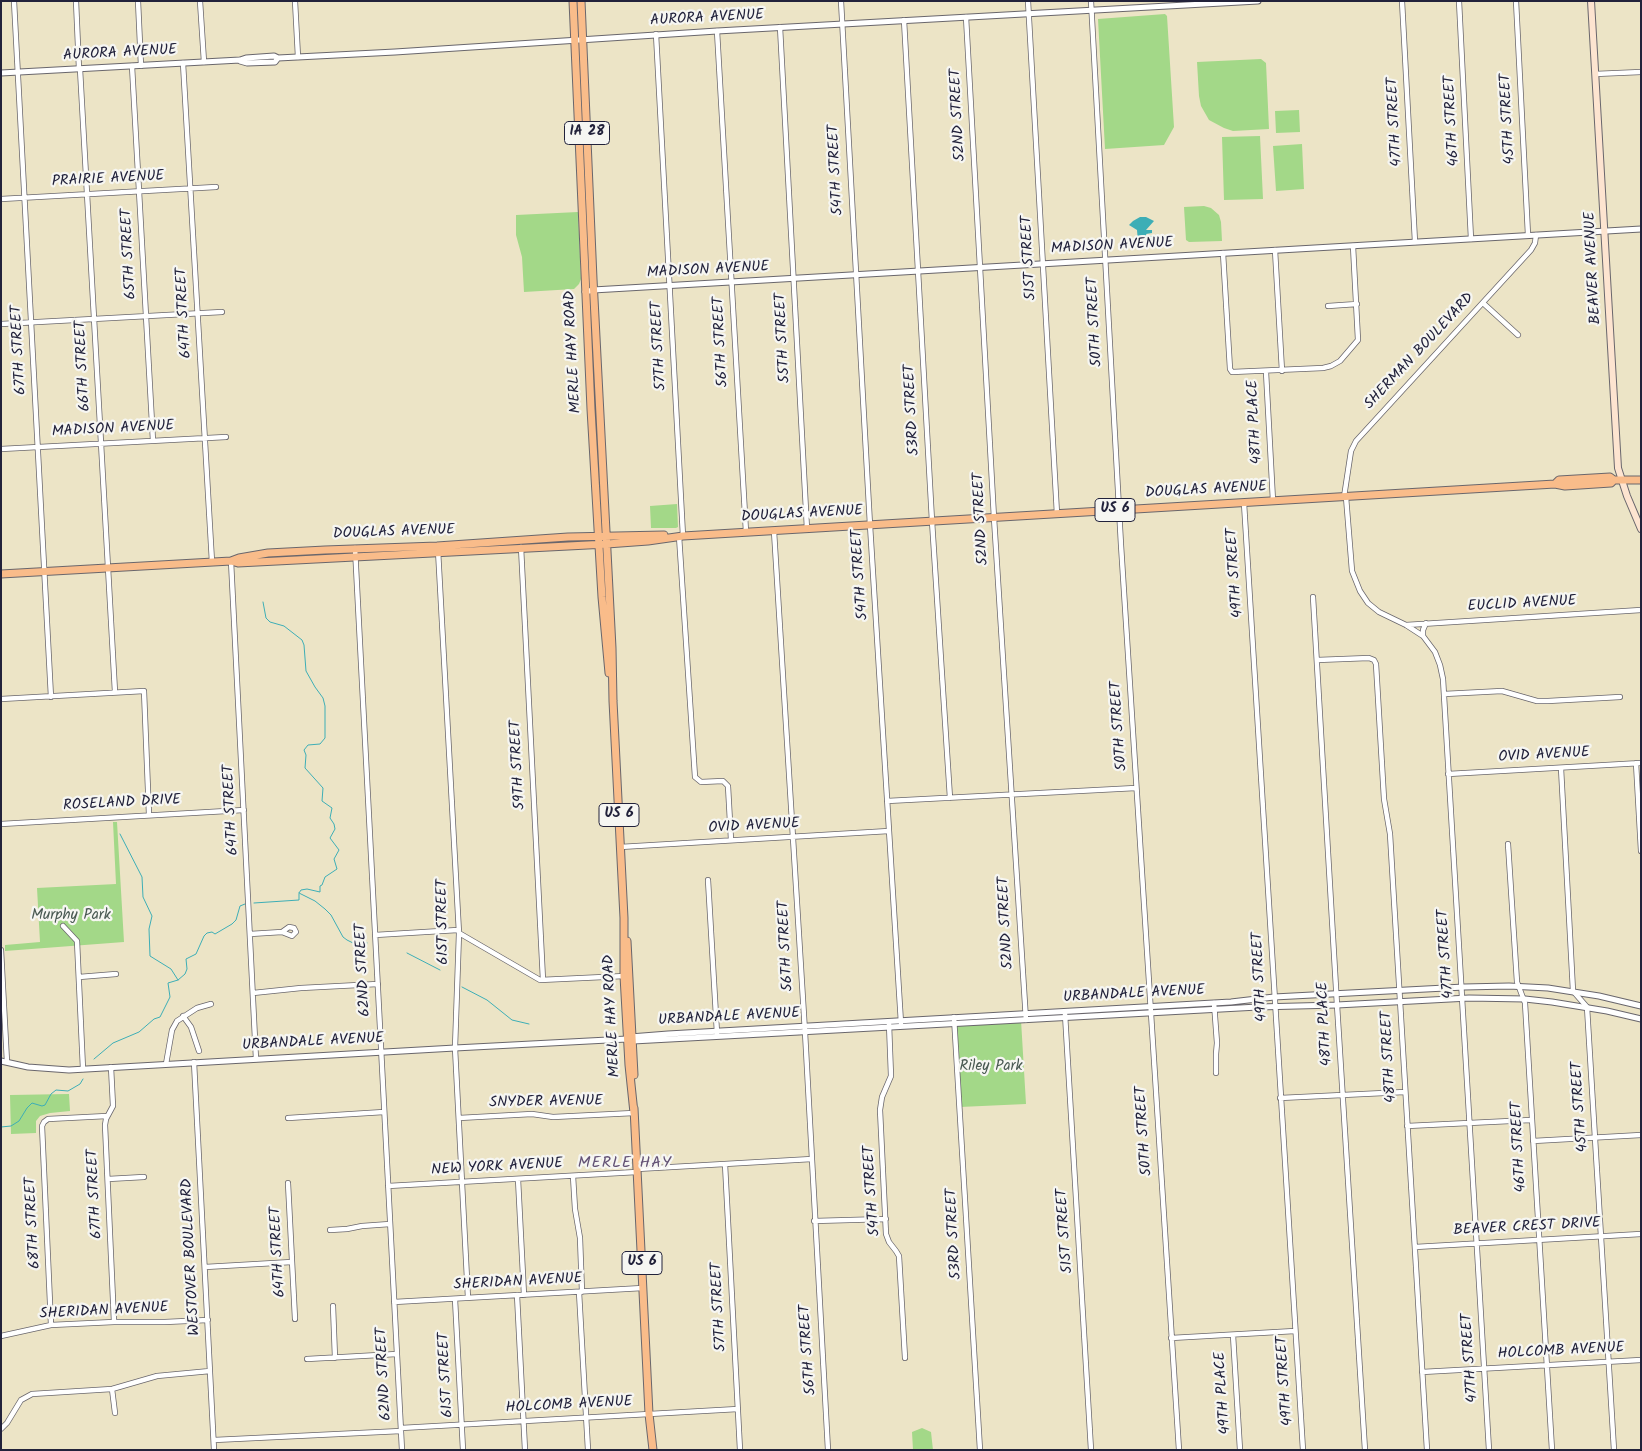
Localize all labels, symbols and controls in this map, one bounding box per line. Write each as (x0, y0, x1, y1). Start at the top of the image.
street label: AURORA AVENUE (650, 7, 764, 31)
street label: AURORA AVENUE (63, 42, 177, 66)
street label: 52ND STREET (948, 68, 970, 162)
street label: 45TH STREET (1498, 73, 1520, 165)
street label: 46TH STREET (1442, 75, 1464, 167)
street label: 47TH STREET (1385, 77, 1407, 167)
road number: IA 28 (564, 122, 610, 144)
street label: 54TH STREET (826, 124, 848, 216)
street label: PRAIRIE AVENUE (51, 168, 165, 192)
street label: 65TH STREET (119, 208, 141, 300)
street label: BEAVER AVENUE (1582, 211, 1606, 325)
street label: 51ST STREET (1019, 215, 1041, 301)
street label: MADISON AVENUE (1050, 235, 1174, 259)
street label: MADISON AVENUE (646, 259, 770, 283)
street label: 64TH STREET (174, 267, 196, 359)
street label: 50TH STREET (1085, 277, 1107, 367)
street label: MERLE HAY ROAD (562, 290, 586, 414)
street label: SHERMAN BOULEVARD (1361, 290, 1479, 414)
street label: 55TH STREET (773, 292, 795, 384)
street label: 56TH STREET (711, 296, 733, 388)
street label: 57TH STREET (649, 301, 671, 391)
street label: 67TH STREET (9, 305, 31, 395)
street label: 66TH STREET (73, 320, 95, 412)
street label: 53RD STREET (902, 364, 924, 456)
street label: 48TH PLACE (1245, 379, 1267, 465)
street label: MADISON AVENUE (51, 418, 175, 442)
street label: 52ND STREET (971, 472, 993, 566)
street label: DOUGLAS AVENUE (1145, 479, 1267, 503)
road number: US 6 (1095, 498, 1135, 522)
street label: DOUGLAS AVENUE (741, 503, 863, 527)
street label: DOUGLAS AVENUE (333, 522, 455, 544)
street label: 49TH STREET (1224, 527, 1248, 619)
street label: 54TH STREET (849, 529, 873, 621)
street label: EUCLID AVENUE (1467, 593, 1577, 617)
street label: 50TH STREET (1108, 680, 1132, 772)
street label: 59TH STREET (508, 720, 530, 810)
street label: OVID AVENUE (1498, 745, 1590, 767)
street label: 64TH STREET (221, 764, 243, 856)
street label: ROSELAND DRIVE (63, 792, 181, 816)
road number: US 6 (599, 804, 639, 826)
street label: OVID AVENUE (708, 816, 800, 838)
street label: 52ND STREET (996, 876, 1018, 970)
street label: 61ST STREET (434, 879, 454, 965)
street label: 56TH STREET (776, 900, 798, 992)
park label: Murphy Park (31, 907, 111, 925)
street label: 47TH STREET (1435, 909, 1459, 999)
street label: 62ND STREET (353, 923, 375, 1017)
street label: 49TH STREET (1250, 932, 1272, 1022)
street label: MERLE HAY ROAD (601, 954, 625, 1078)
street label: 48TH PLACE (1315, 981, 1337, 1067)
street label: URBANDALE AVENUE (1063, 982, 1205, 1008)
street label: URBANDALE AVENUE (658, 1005, 800, 1031)
street label: 48TH STREET (1379, 1011, 1401, 1103)
street label: URBANDALE AVENUE (242, 1030, 384, 1056)
park label: Riley Park (960, 1058, 1022, 1076)
street label: 45TH STREET (1569, 1061, 1593, 1153)
street label: 50TH STREET (1133, 1085, 1157, 1177)
street label: SNYDER AVENUE (489, 1093, 603, 1113)
street label: 46TH STREET (1509, 1101, 1531, 1193)
street label: 54TH STREET (861, 1145, 885, 1237)
street label: 67TH STREET (85, 1149, 107, 1239)
district label: MERLE HAY (577, 1154, 673, 1174)
street label: NEW YORK AVENUE (431, 1156, 563, 1180)
street label: 68TH STREET (23, 1177, 45, 1269)
street label: WESTOVER BOULEVARD (179, 1178, 205, 1336)
street label: 53RD STREET (944, 1188, 966, 1280)
street label: 51ST STREET (1054, 1188, 1078, 1274)
street label: 64TH STREET (268, 1206, 290, 1298)
street label: BEAVER CREST DRIVE (1453, 1215, 1601, 1241)
road number: US 6 (622, 1252, 662, 1274)
street label: 57TH STREET (709, 1262, 731, 1352)
street label: SHERIDAN AVENUE (453, 1271, 583, 1295)
street label: SHERIDAN AVENUE (39, 1300, 169, 1324)
street label: 56TH STREET (797, 1304, 821, 1396)
street label: 47TH STREET (1459, 1313, 1483, 1403)
street label: 62ND STREET (374, 1327, 396, 1421)
street label: 61ST STREET (436, 1332, 458, 1418)
street label: 49TH STREET (1274, 1335, 1298, 1427)
street label: HOLCOMB AVENUE (1497, 1340, 1625, 1364)
street label: 49TH PLACE (1212, 1351, 1236, 1435)
street label: HOLCOMB AVENUE (505, 1394, 633, 1418)

